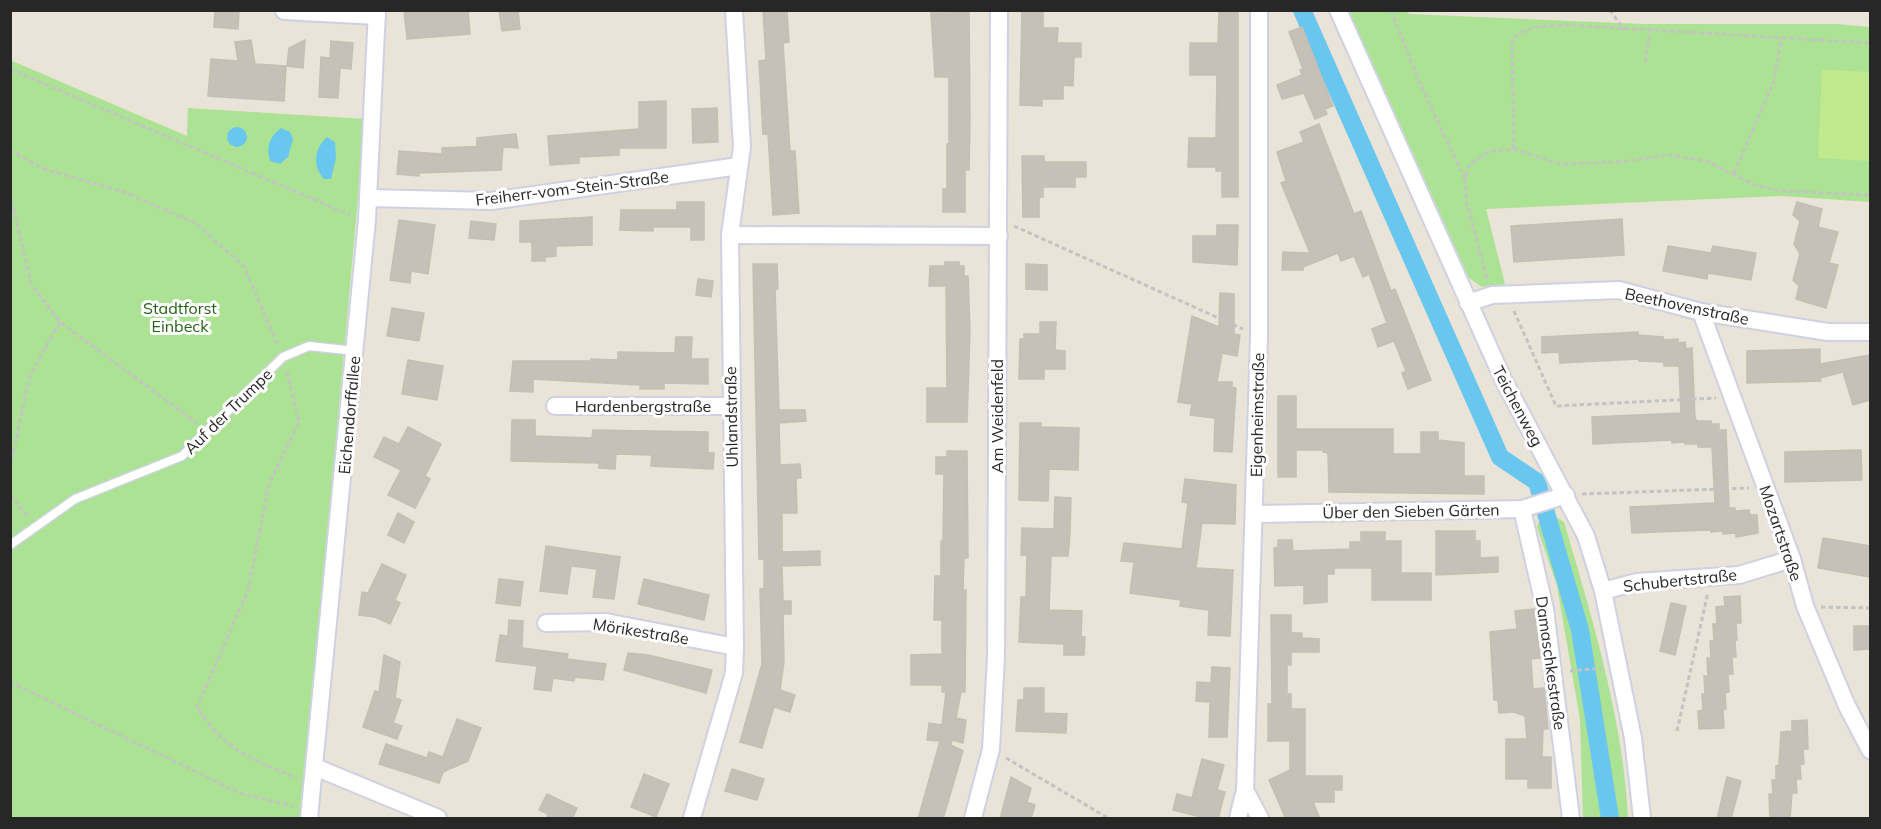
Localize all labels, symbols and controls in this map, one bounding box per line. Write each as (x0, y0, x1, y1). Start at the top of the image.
street label: Freiherr-vom-Stein-Straße (474, 166, 670, 210)
street label: Beethovenstraße (1623, 283, 1751, 329)
park label: Stadtforst Einbeck (143, 298, 217, 336)
street label: Eigenheimstraße (1246, 353, 1268, 477)
street label: Eichendorffallee (334, 355, 364, 475)
street label: Am Weidenfeld (987, 359, 1007, 473)
street label: Teichenweg (1488, 362, 1548, 450)
street label: Auf der Trumpe (180, 364, 276, 458)
street label: Uhlandstraße (720, 366, 742, 468)
street label: Hardenbergstraße (575, 396, 711, 416)
street label: Mozartstraße (1755, 482, 1807, 584)
street label: Über den Sieben Gärten (1322, 499, 1500, 523)
street label: Schubertstraße (1622, 564, 1738, 596)
street label: Damaschkestraße (1532, 595, 1570, 731)
street label: Mörikestraße (592, 614, 690, 648)

